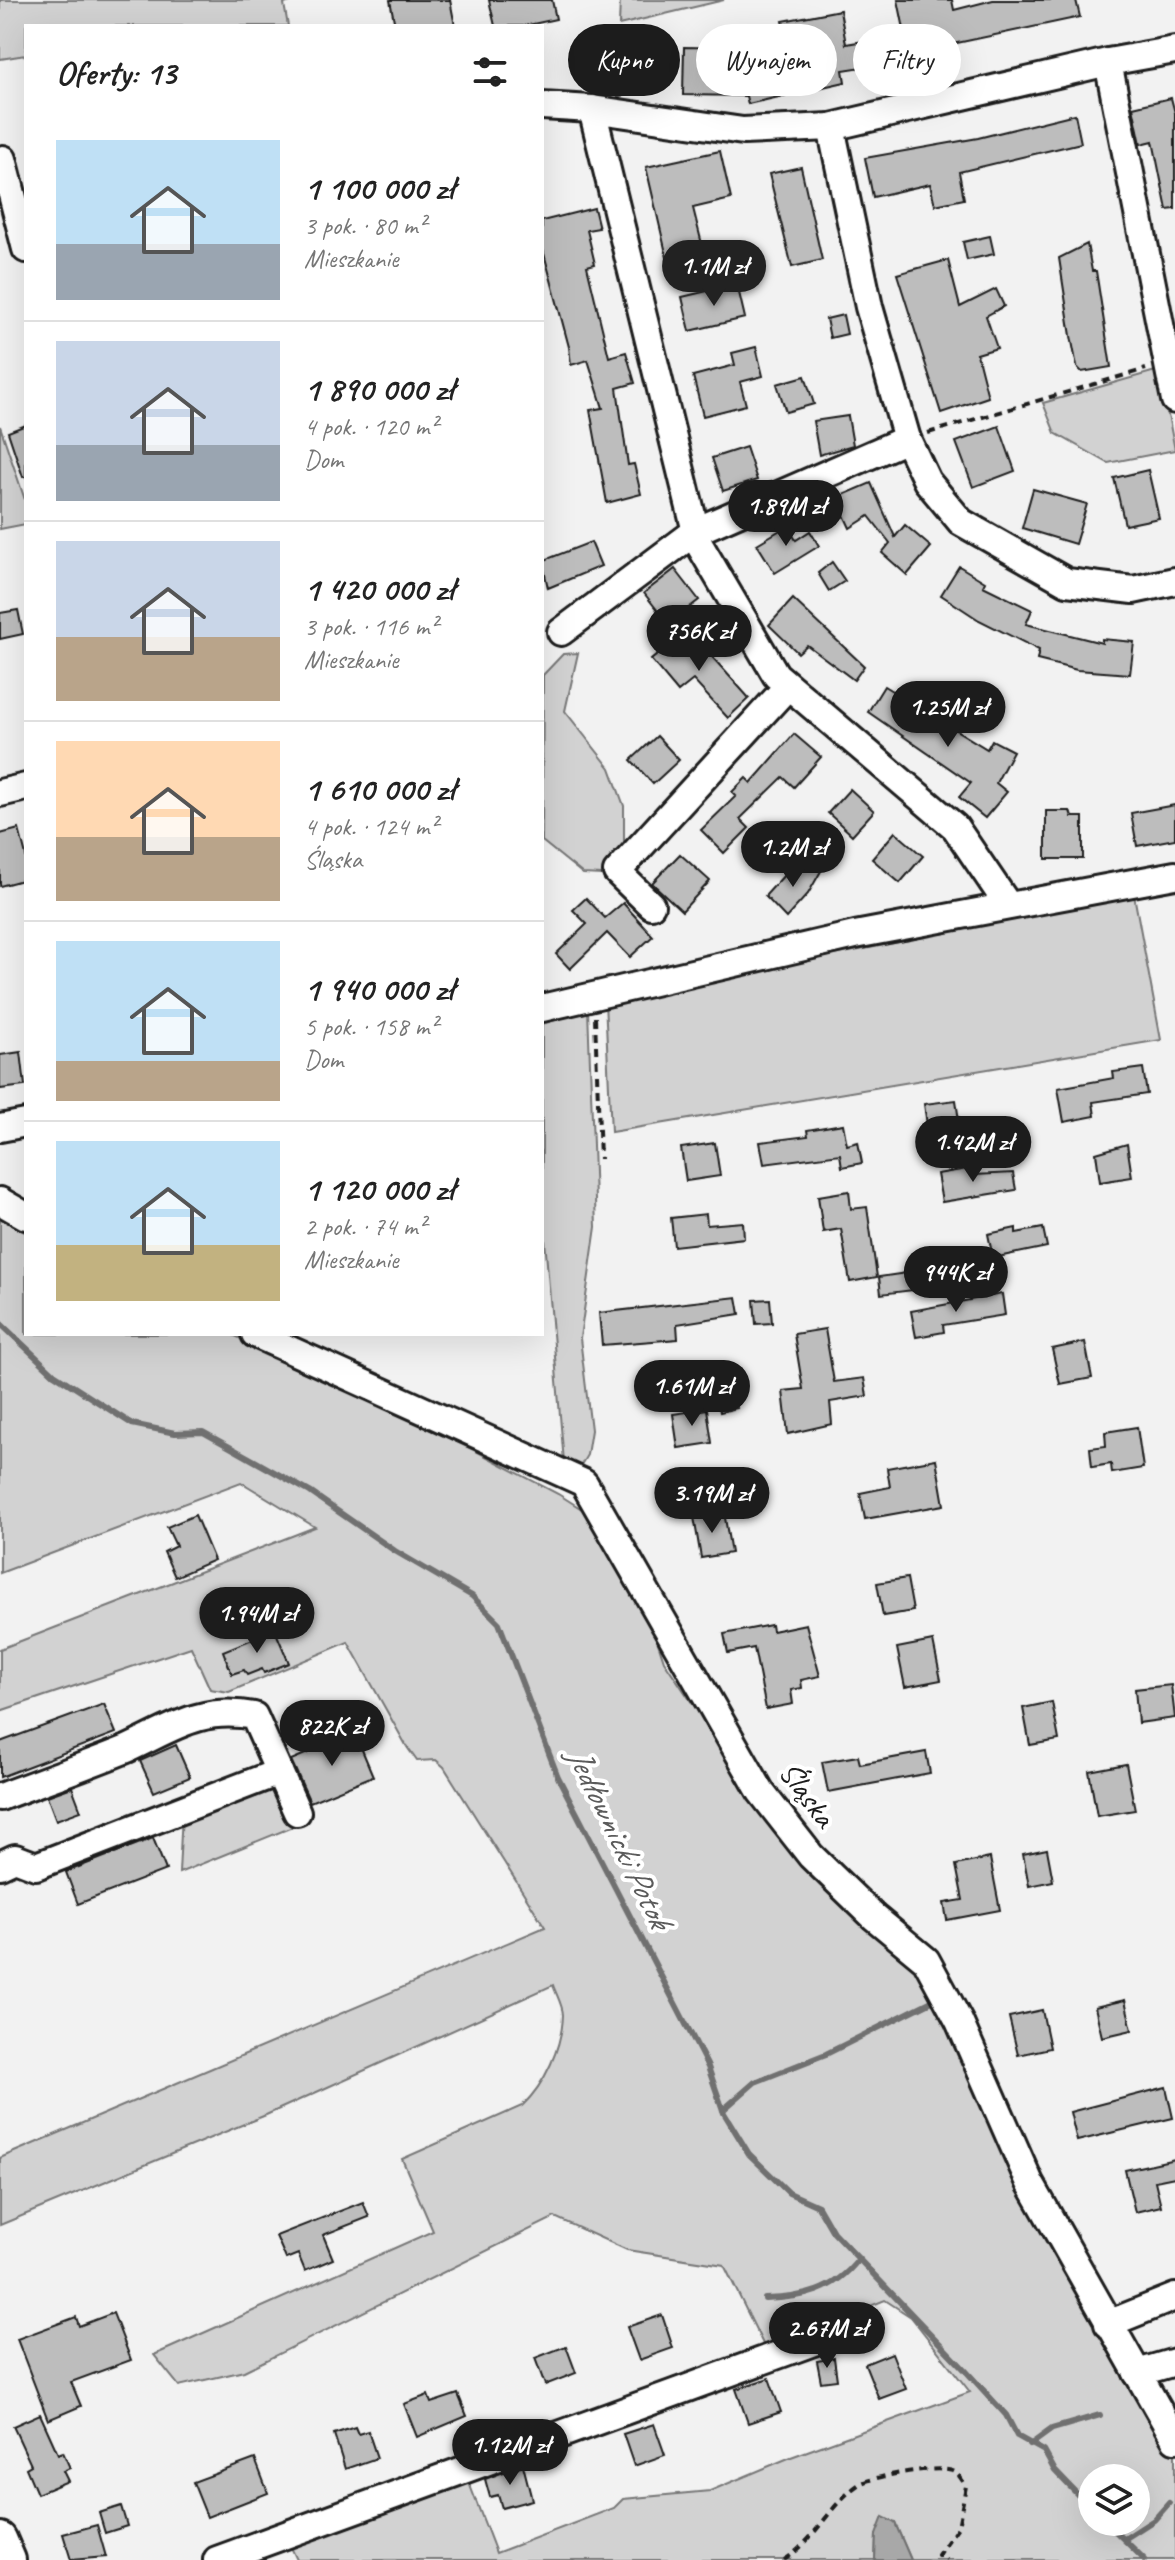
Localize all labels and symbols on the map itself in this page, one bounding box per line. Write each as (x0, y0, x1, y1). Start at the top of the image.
pin: 1.1M zł (640, 240, 788, 308)
pin: 1.89M zł (703, 480, 869, 548)
pin: 756K zł (625, 605, 773, 673)
pin: 1.25M zł (865, 681, 1031, 749)
pin: 1.2M zł (719, 821, 867, 889)
pin: 1.42M zł (890, 1116, 1056, 1184)
pin: 944K zł (882, 1246, 1030, 1314)
pin: 1.61M zł (609, 1360, 775, 1428)
pin: 3.19M zł (629, 1467, 795, 1535)
pin: 1.94M zł (174, 1587, 340, 1655)
pin: 822K zł (258, 1700, 406, 1768)
water label: Jedłownicki Potok (556, 1737, 685, 1940)
street label: Śląska (770, 1753, 846, 1837)
pin: 2.67M zł (744, 2302, 910, 2370)
pin: 1.12M zł (427, 2419, 593, 2487)

